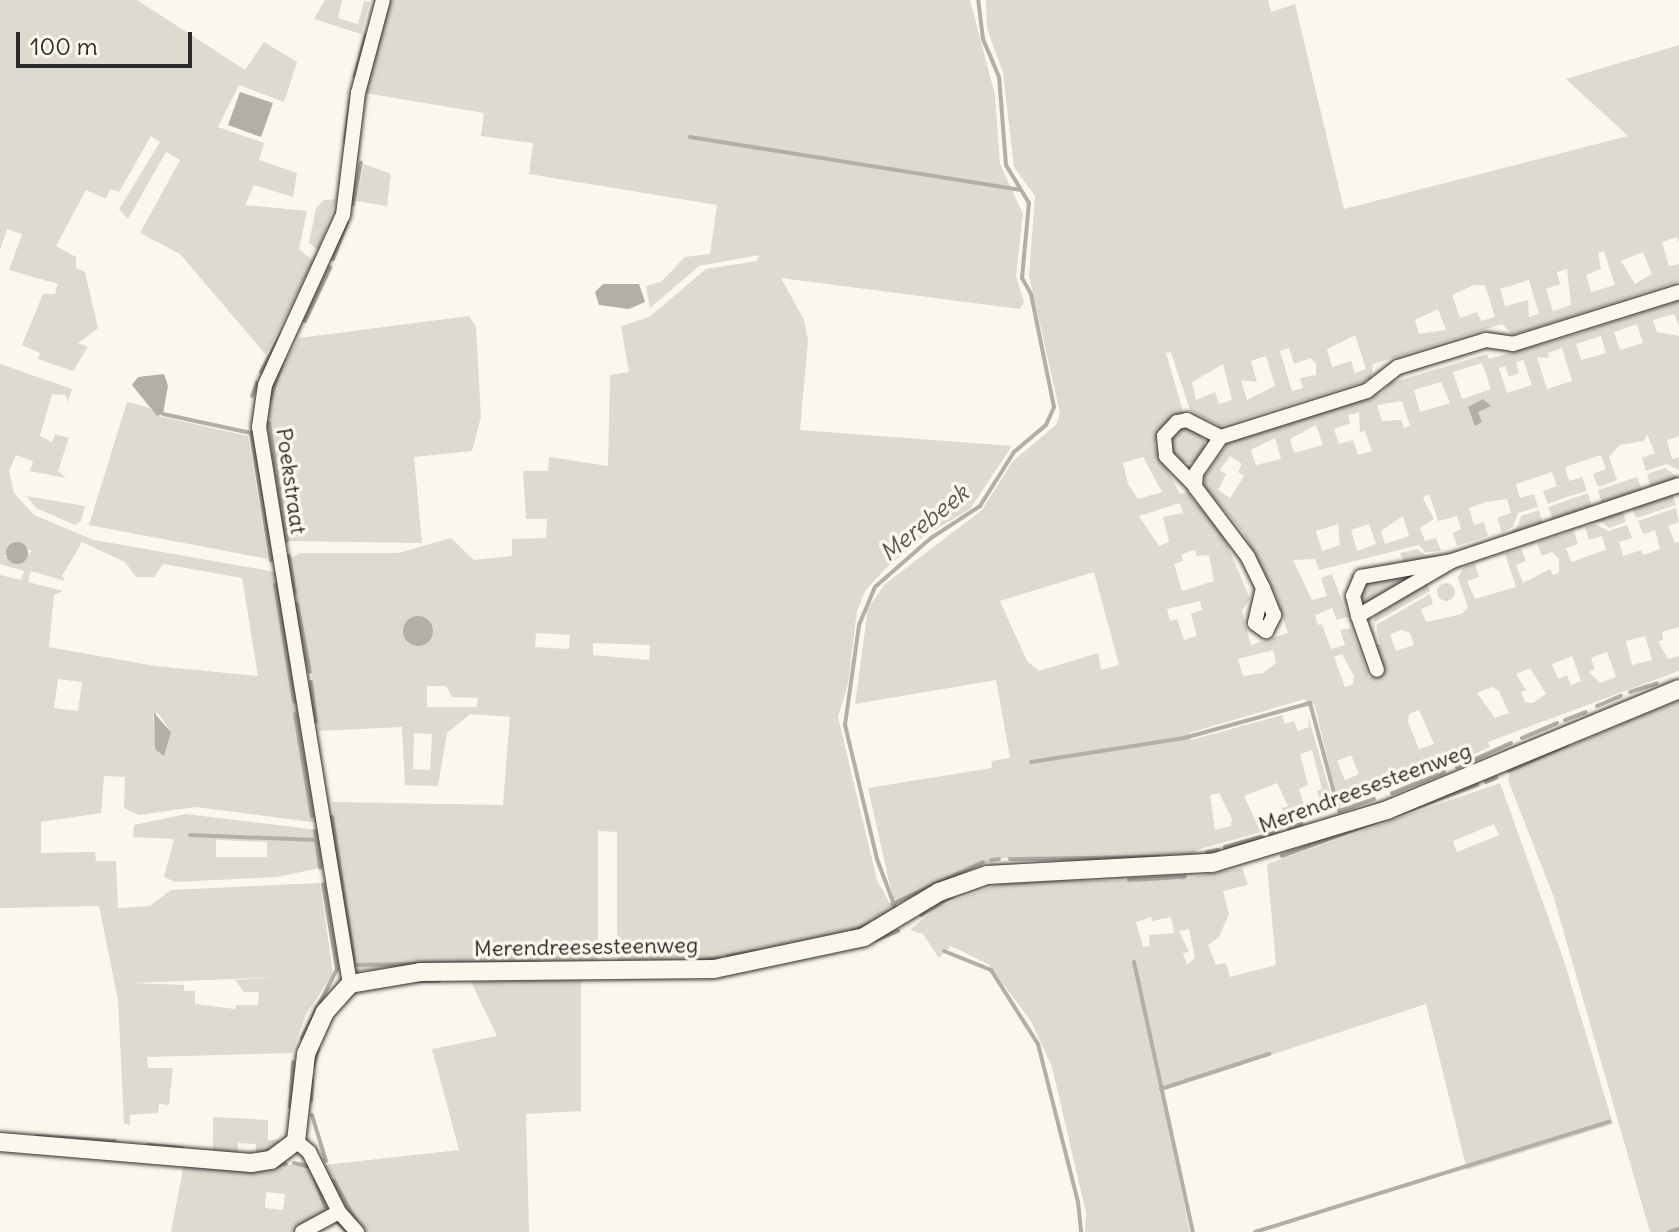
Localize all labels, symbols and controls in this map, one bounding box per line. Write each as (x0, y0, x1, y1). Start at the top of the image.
scale bar (20, 16, 196, 66)
text: 100 m (30, 31, 98, 61)
street label: Poekstraat (270, 426, 312, 536)
water label: Merebeek (874, 479, 974, 567)
street label: Merendreesesteenweg (1255, 737, 1475, 839)
street label: Merendreesesteenweg (474, 932, 698, 962)

